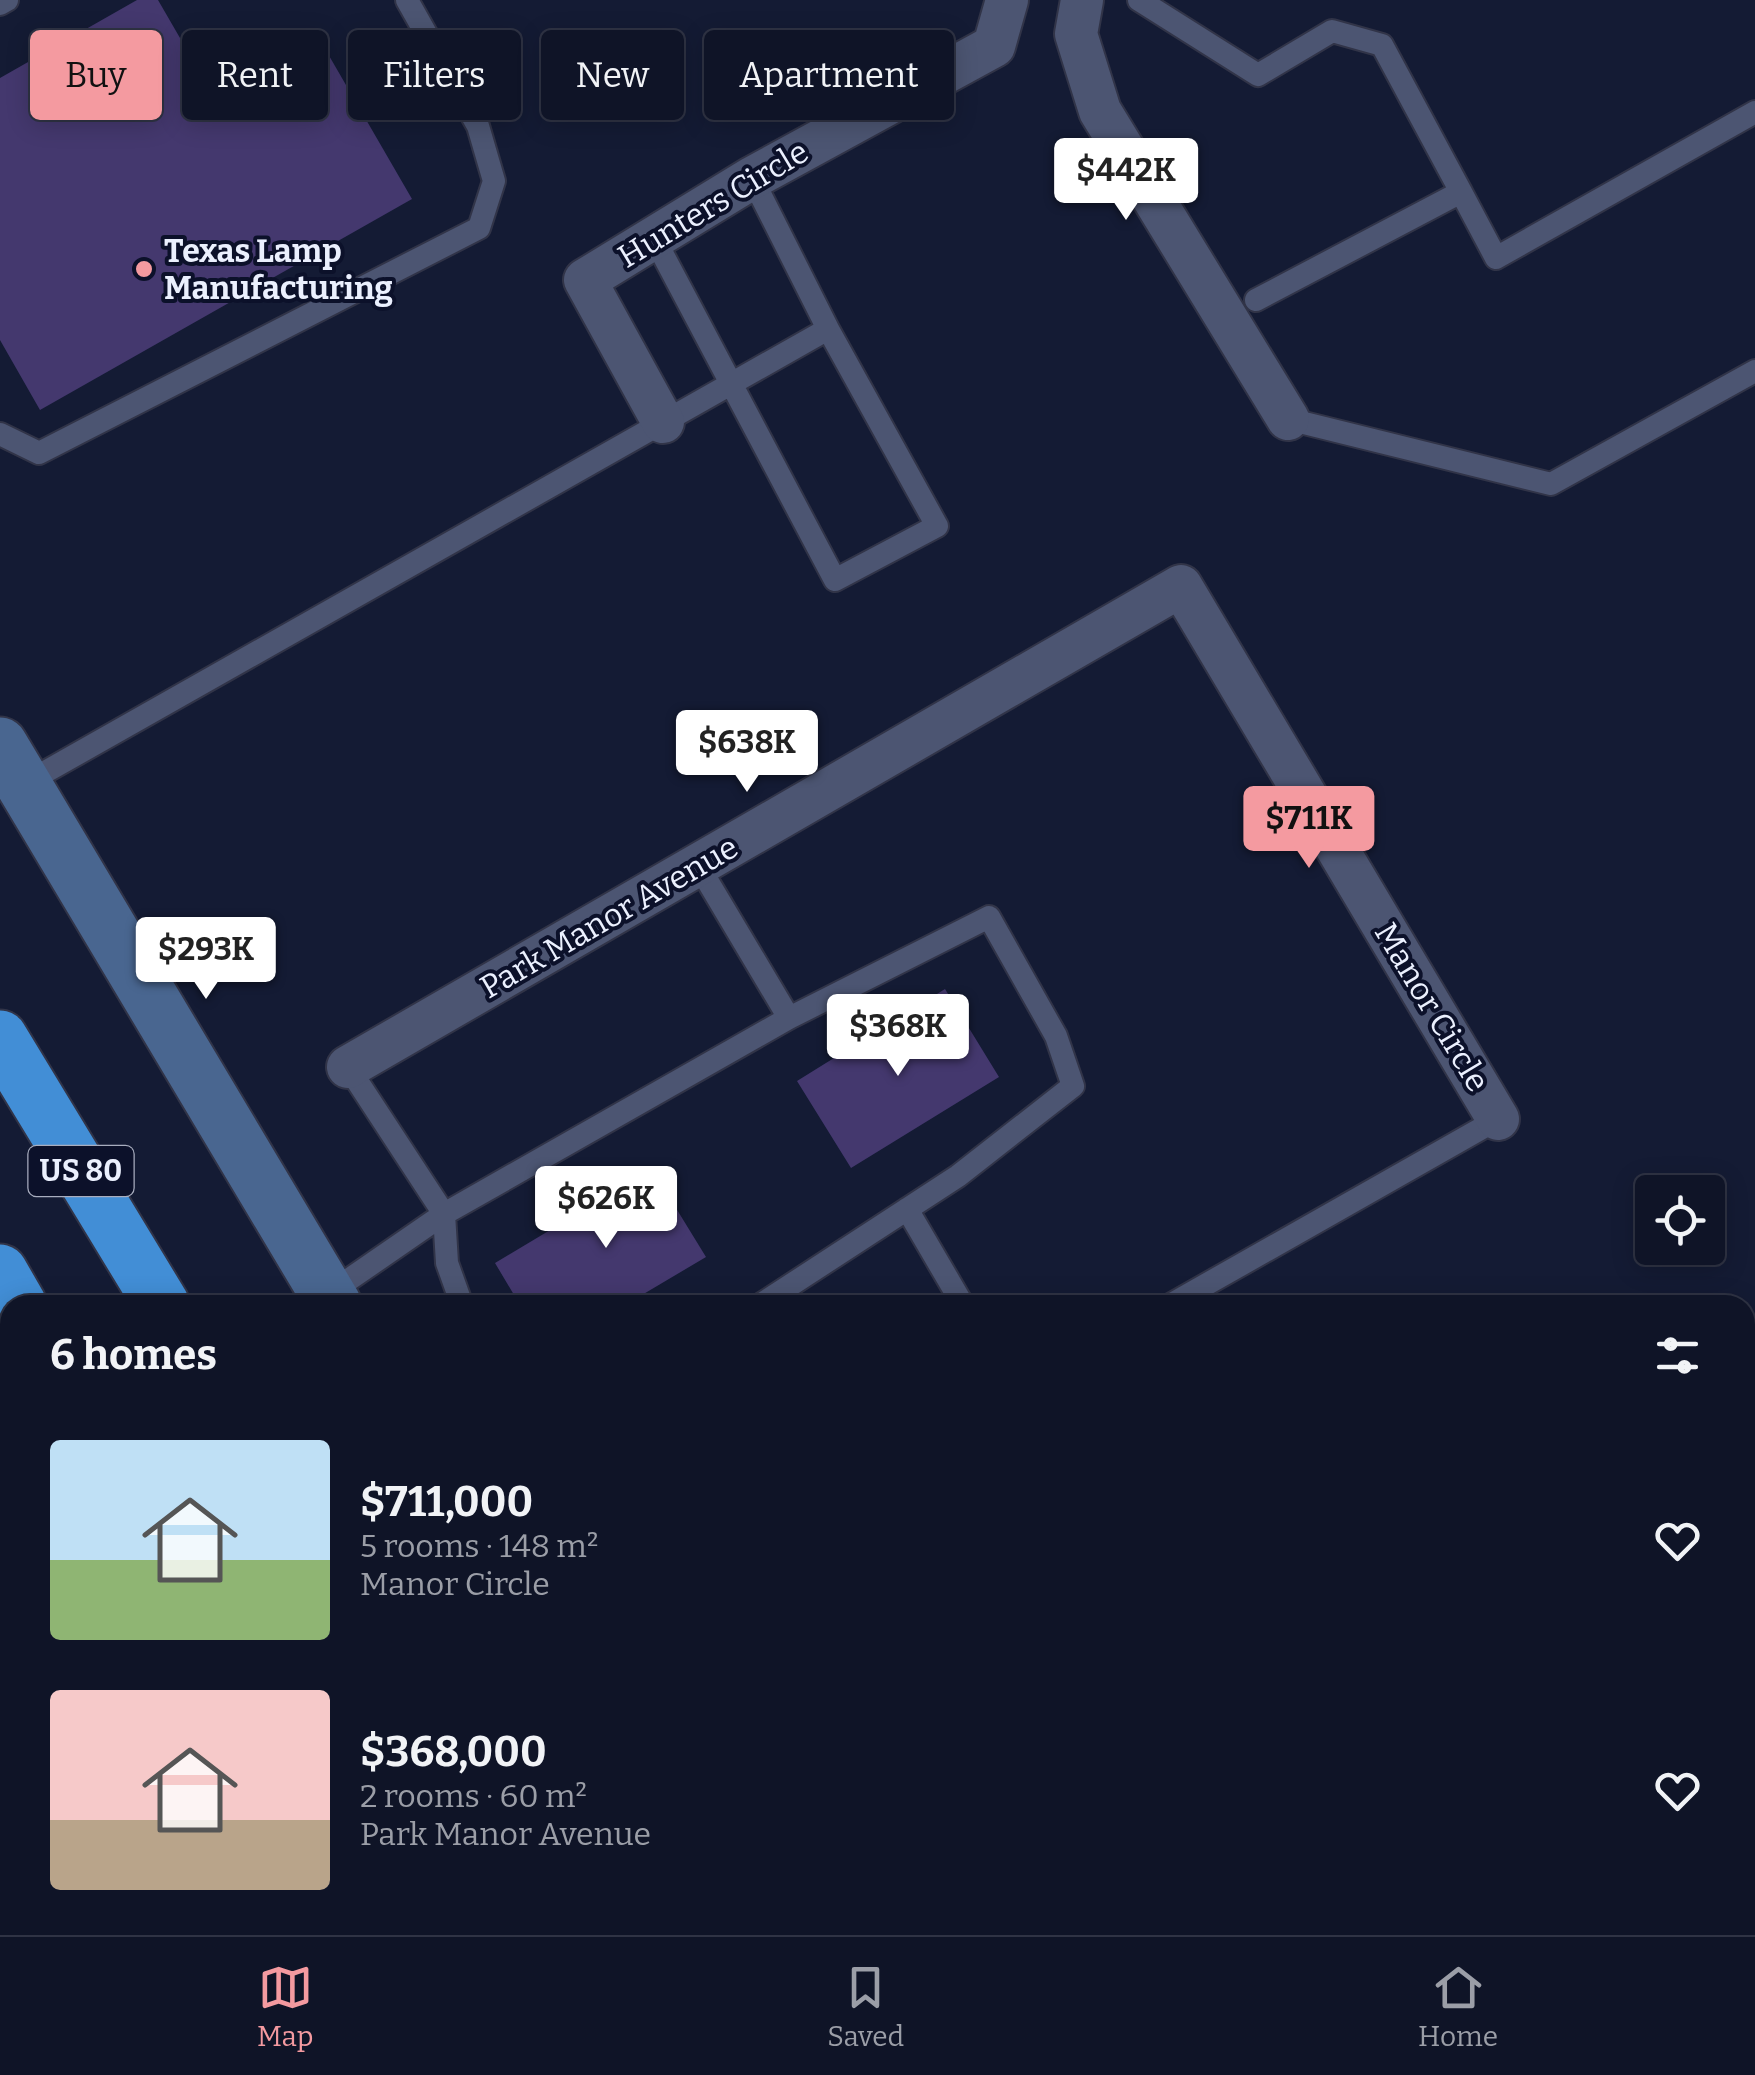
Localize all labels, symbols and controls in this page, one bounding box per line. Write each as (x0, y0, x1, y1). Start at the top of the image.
chip: Buy (30, 30, 162, 120)
chip: Rent (182, 30, 328, 120)
chip: Filters (348, 30, 521, 120)
chip: New (541, 30, 684, 120)
chip: Apartment (704, 30, 954, 120)
street label: Hunters Circle (611, 132, 815, 276)
pin: $442K (1056, 138, 1196, 223)
text: $442K (1076, 151, 1176, 189)
place label: Texas Lamp Manufacturing (164, 232, 393, 307)
marker: Texas Lamp Manufacturing (133, 258, 155, 280)
pin: $638K (677, 710, 817, 795)
text: $638K (698, 723, 796, 761)
pin: $711K (1239, 786, 1379, 871)
text: $711K (1265, 799, 1353, 837)
street label: Park Manor Avenue (473, 828, 745, 1006)
street label: Manor Circle (1367, 916, 1497, 1098)
pin: $293K (136, 917, 276, 1002)
text: $293K (158, 930, 254, 968)
pin: $368K (828, 994, 968, 1079)
text: $368K (849, 1007, 947, 1045)
road number: US 80 (28, 1146, 134, 1196)
pin: $626K (536, 1166, 676, 1251)
map controls (1635, 1175, 1725, 1265)
button: locate (1635, 1175, 1725, 1265)
text: $626K (557, 1179, 655, 1217)
icon: filters (1650, 1328, 1705, 1383)
text: 6 homes (50, 1330, 217, 1380)
text: $711,000 (360, 1477, 533, 1527)
icon: home (130, 1480, 250, 1600)
icon: heart (1650, 1513, 1705, 1568)
text: 5 rooms · 148 m² (360, 1527, 598, 1565)
text: Manor Circle (360, 1565, 550, 1603)
text: $368,000 (360, 1727, 547, 1777)
icon: home (130, 1730, 250, 1850)
icon: heart (1650, 1763, 1705, 1818)
text: 2 rooms · 60 m² (360, 1777, 587, 1815)
text: Park Manor Avenue (360, 1815, 651, 1853)
tab: Map (257, 1960, 313, 2053)
tab: Saved (827, 1960, 904, 2053)
tab: Home (1418, 1960, 1498, 2053)

